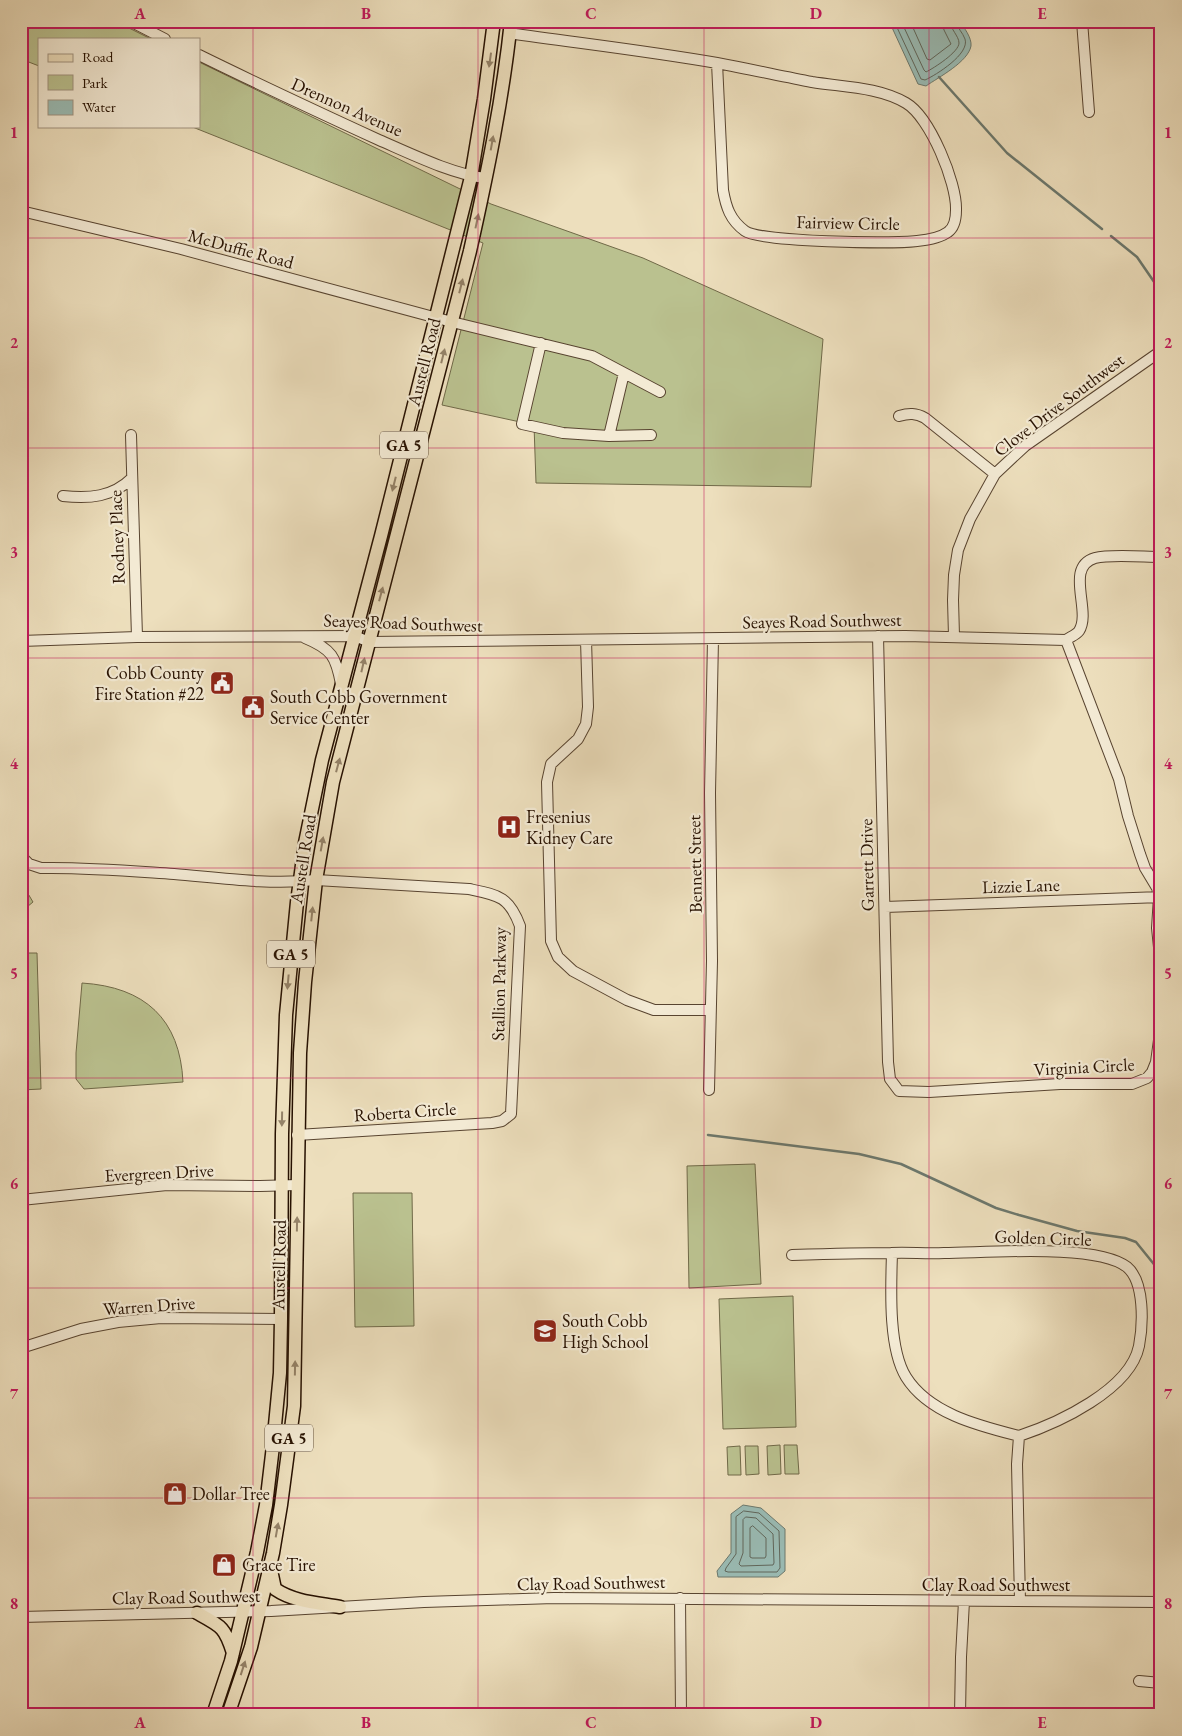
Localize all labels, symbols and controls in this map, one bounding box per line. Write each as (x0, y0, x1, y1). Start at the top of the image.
text: A (133, 3, 146, 24)
text: B (361, 3, 371, 24)
text: C (585, 3, 597, 24)
text: D (810, 3, 822, 24)
text: E (1037, 3, 1047, 24)
legend (38, 38, 200, 128)
text: Road (82, 47, 114, 66)
one-way arrow (485, 52, 493, 68)
street label: Drennon Avenue (288, 72, 406, 141)
text: Park (82, 73, 109, 92)
text: Water (82, 97, 116, 116)
text: 1 (10, 122, 18, 143)
text: 1 (1164, 122, 1172, 143)
one-way arrow (488, 135, 496, 151)
street label: Fairview Circle (796, 210, 900, 235)
one-way arrow (473, 213, 481, 228)
street label: McDuffie Road (186, 223, 297, 274)
one-way arrow (457, 279, 465, 294)
street label: Austell Road (401, 314, 446, 409)
text: 2 (10, 332, 19, 353)
text: 2 (1164, 332, 1173, 353)
street label: Clove Drive Southwest (989, 348, 1129, 461)
one-way arrow (439, 349, 447, 364)
road number: GA 5 (380, 432, 428, 458)
one-way arrow (390, 476, 398, 491)
street label: Rodney Place (103, 489, 130, 585)
text: 3 (10, 542, 18, 563)
text: 3 (1164, 542, 1172, 563)
one-way arrow (377, 587, 385, 602)
street label: Seayes Road Southwest (323, 608, 483, 637)
street label: Seayes Road Southwest (742, 608, 902, 633)
one-way arrow (359, 658, 367, 673)
place label: Cobb County Fire Station #22 (95, 661, 204, 705)
public building icon: Cobb County Fire Station #22 (209, 670, 235, 696)
place label: South Cobb Government Service Center (270, 685, 447, 729)
public building icon: South Cobb Government Service Center (240, 694, 266, 720)
text: 4 (10, 753, 19, 774)
text: 4 (1164, 753, 1173, 774)
one-way arrow (334, 758, 342, 773)
place label: Fresenius Kidney Care (526, 805, 613, 849)
street label: Austell Road (284, 812, 321, 906)
hospital icon: Fresenius Kidney Care (496, 814, 522, 840)
street label: Bennett Street (682, 814, 707, 913)
street label: Garrett Drive (854, 818, 879, 912)
one-way arrow (318, 835, 326, 851)
street label: Lizzie Lane (982, 873, 1060, 898)
one-way arrow (308, 905, 316, 921)
street label: Stallion Parkway (486, 927, 511, 1041)
road number: GA 5 (267, 941, 315, 968)
text: 5 (10, 963, 18, 984)
text: 5 (1164, 963, 1172, 984)
one-way arrow (284, 974, 292, 990)
street label: Virginia Circle (1033, 1052, 1135, 1081)
street label: Roberta Circle (353, 1096, 457, 1127)
one-way arrow (278, 1111, 286, 1127)
street label: Evergreen Drive (104, 1158, 214, 1187)
text: 6 (10, 1173, 19, 1194)
text: 6 (1164, 1173, 1173, 1194)
one-way arrow (293, 1215, 301, 1231)
street label: Austell Road (266, 1219, 291, 1311)
street label: Golden Circle (994, 1224, 1092, 1251)
street label: Warren Drive (102, 1291, 196, 1320)
place label: South Cobb High School (562, 1309, 649, 1353)
school or university icon: South Cobb High School (532, 1318, 558, 1344)
one-way arrow (291, 1360, 299, 1376)
text: 7 (10, 1383, 19, 1404)
text: 7 (1164, 1383, 1173, 1404)
road number: GA 5 (265, 1425, 313, 1452)
shop icon: Dollar Tree (162, 1481, 188, 1507)
place label: Dollar Tree (192, 1482, 270, 1505)
one-way arrow (274, 1521, 282, 1537)
shop icon: Grace Tire (211, 1552, 237, 1578)
place label: Grace Tire (242, 1553, 315, 1576)
street label: Clay Road Southwest (517, 1570, 666, 1595)
street label: Clay Road Southwest (922, 1573, 1071, 1596)
street label: Clay Road Southwest (112, 1584, 261, 1609)
text: 8 (10, 1593, 18, 1614)
text: 8 (1164, 1593, 1172, 1614)
one-way arrow (240, 1661, 248, 1676)
text: A (133, 1712, 146, 1733)
text: B (361, 1712, 371, 1733)
text: C (585, 1712, 597, 1733)
text: D (810, 1712, 822, 1733)
text: E (1037, 1712, 1047, 1733)

